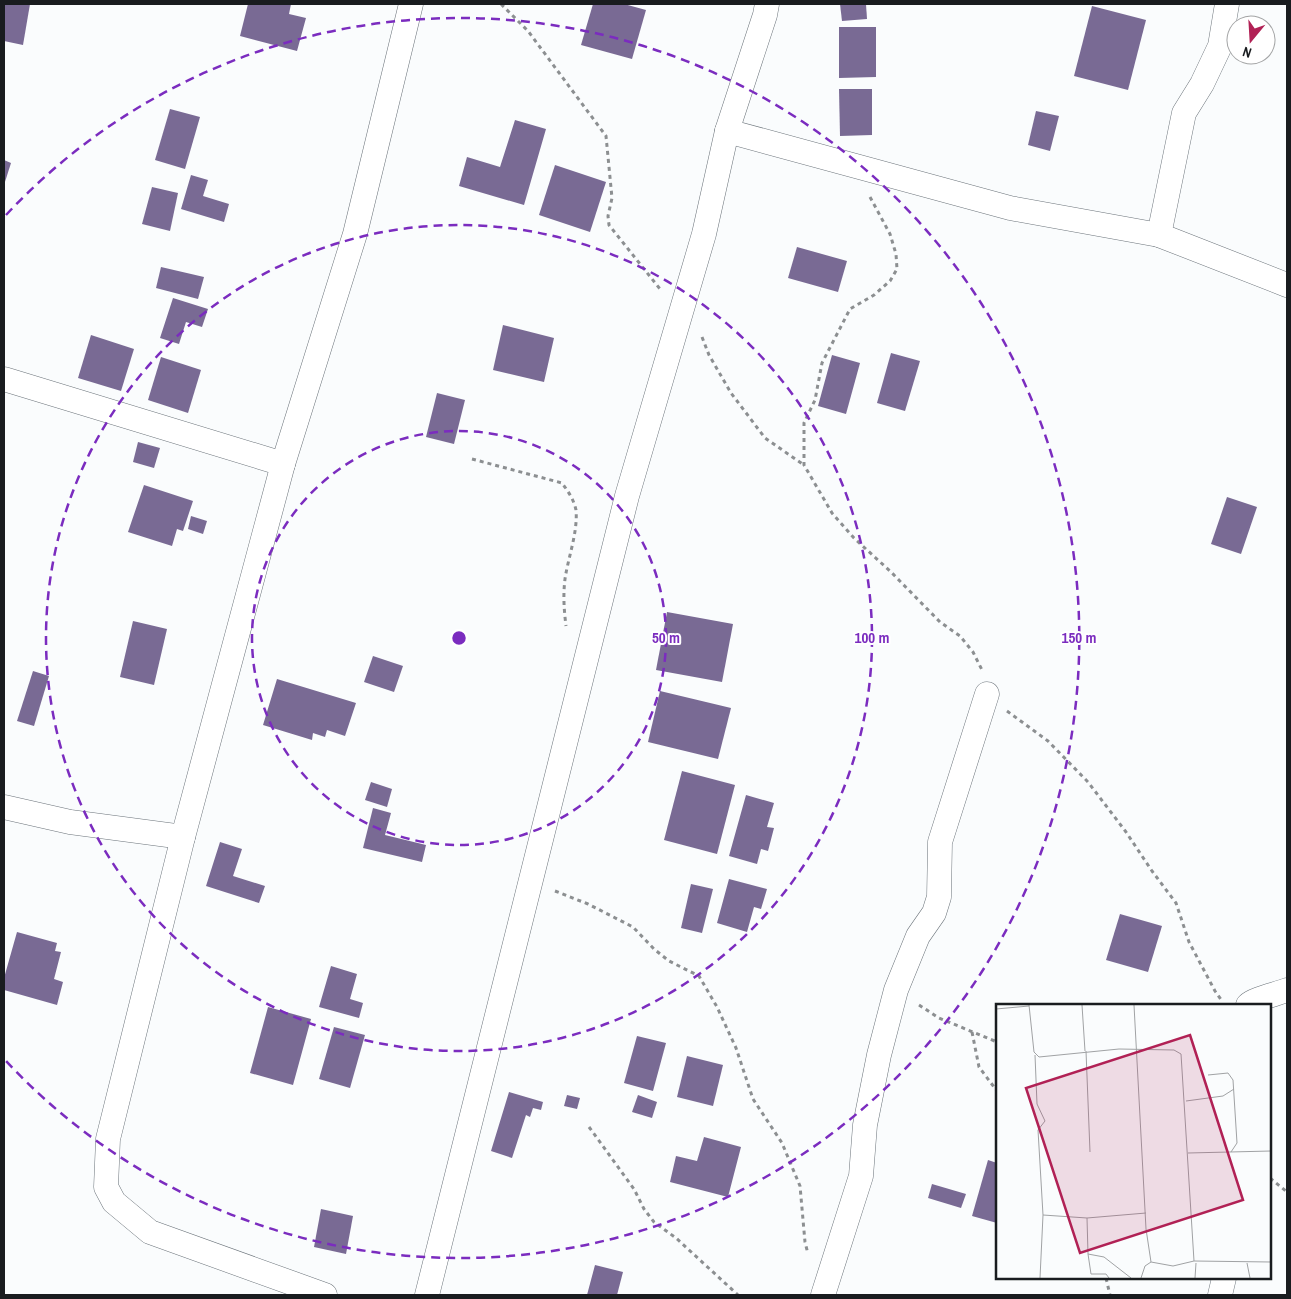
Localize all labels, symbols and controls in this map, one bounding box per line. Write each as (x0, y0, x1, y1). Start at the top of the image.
north arrow (1226, 15, 1276, 65)
text: N (1240, 43, 1254, 62)
text: 50 m (652, 627, 680, 648)
text: 100 m (855, 627, 889, 648)
text: 150 m (1062, 627, 1096, 648)
centre of rings (450, 629, 468, 647)
inset map (996, 1004, 1271, 1279)

